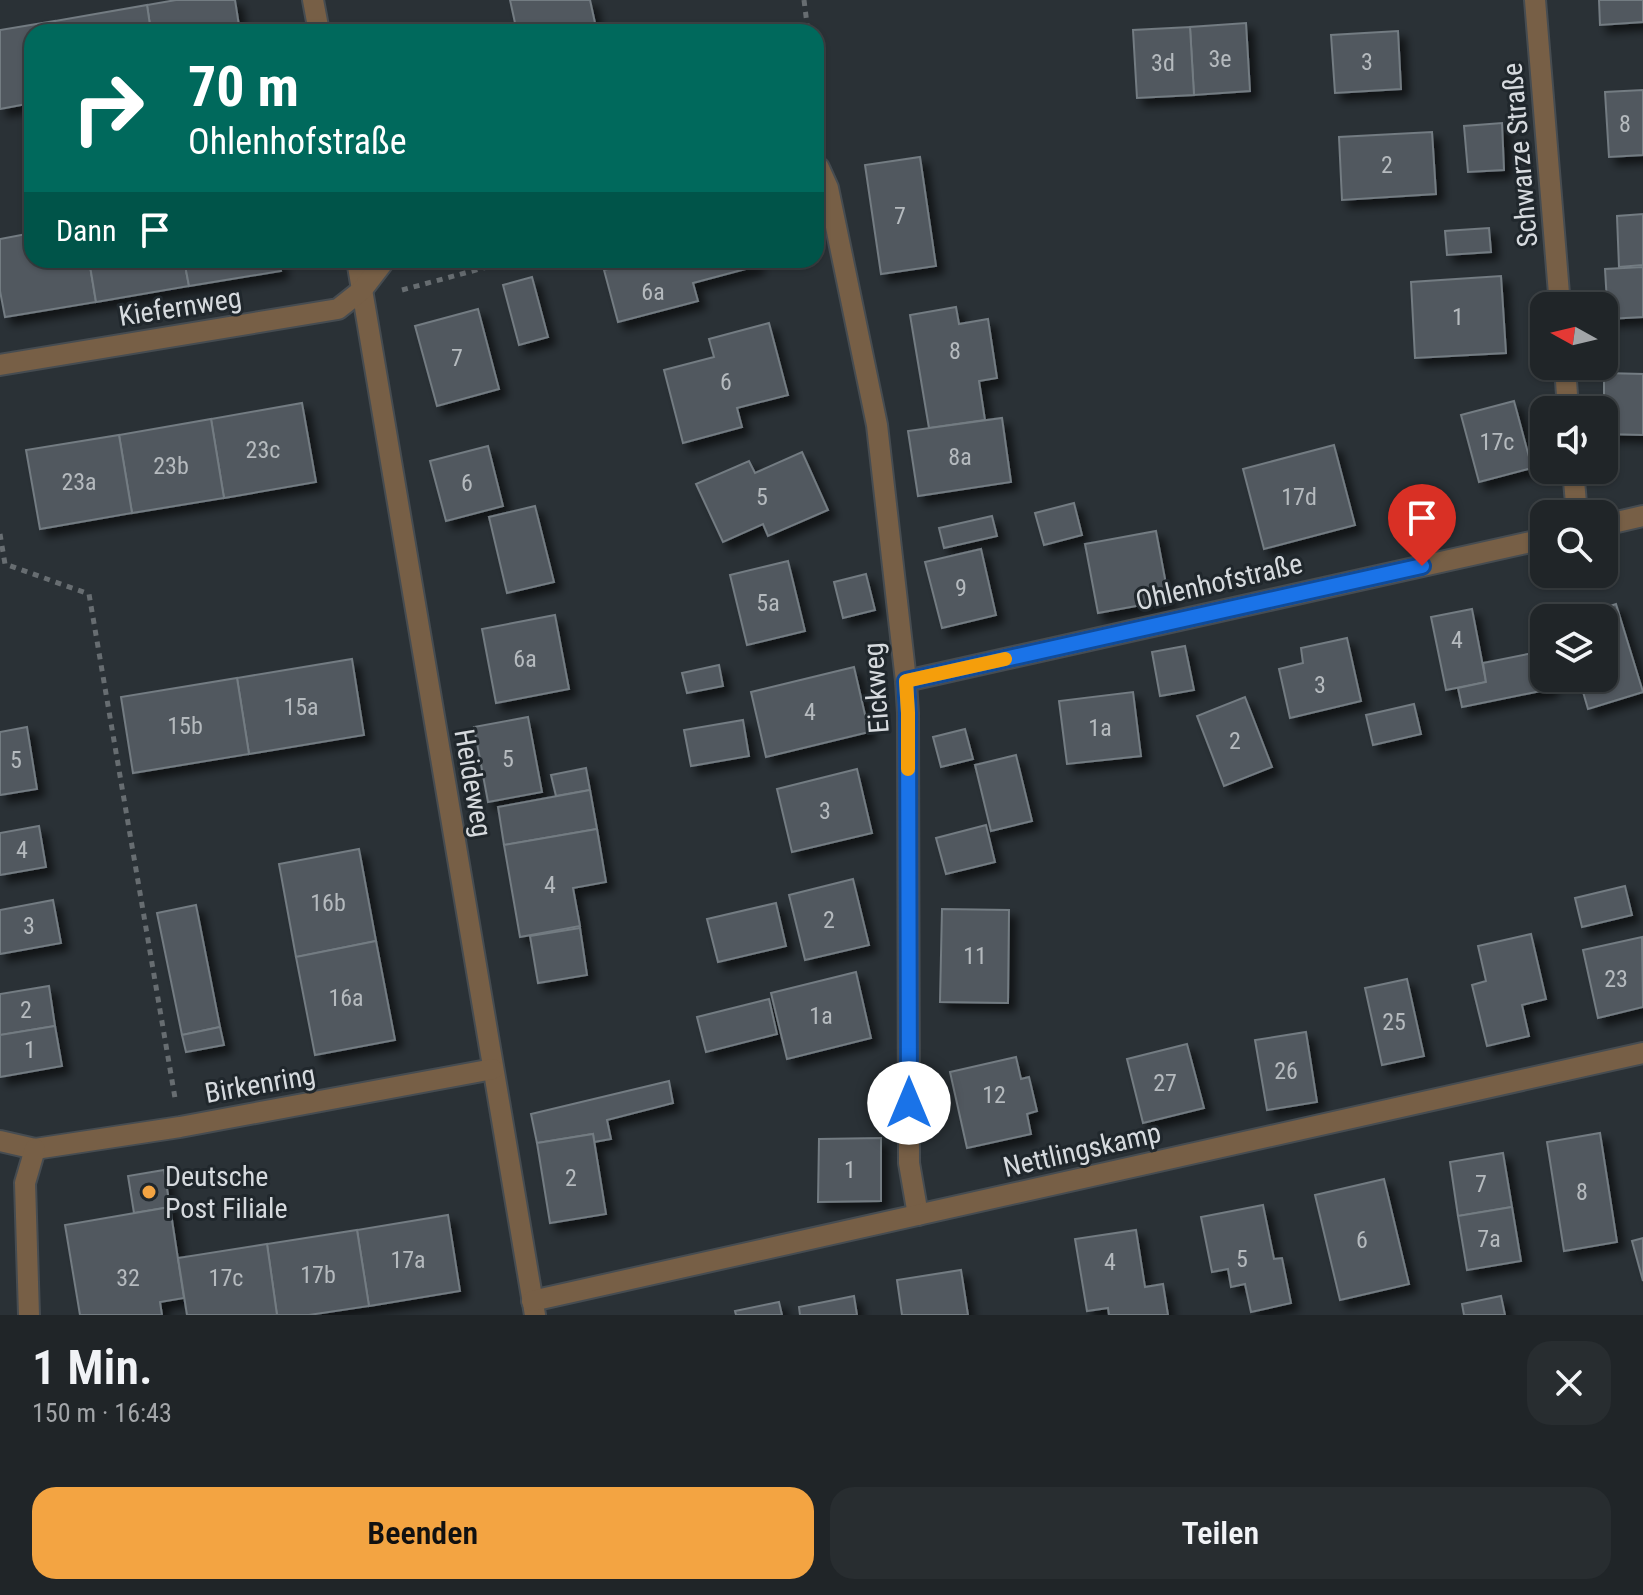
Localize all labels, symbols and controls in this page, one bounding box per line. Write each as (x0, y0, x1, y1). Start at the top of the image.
house number: 3e (1208, 45, 1232, 73)
house number: 3 (1361, 48, 1373, 76)
house number: 3d (1151, 49, 1175, 77)
text: 70 m (188, 54, 299, 120)
icon: right (56, 56, 160, 160)
street label: Schwarze Straße (1496, 62, 1544, 248)
house number: 8 (1619, 110, 1631, 138)
text: Ohlenhofstraße (188, 121, 407, 163)
house number: 2 (1381, 151, 1393, 179)
house number: 7 (894, 202, 906, 230)
icon: arrive (133, 208, 177, 252)
text: Dann (56, 213, 117, 248)
house number: 6a (641, 278, 665, 306)
street label: Kiefernweg (116, 281, 244, 333)
north arrow (1530, 292, 1618, 380)
map controls (1530, 292, 1618, 692)
house number: 1 (1452, 303, 1464, 331)
house number: 8 (949, 337, 961, 365)
house number: 7 (451, 344, 463, 372)
house number: 6 (720, 368, 732, 396)
button: sound (1530, 396, 1618, 484)
house number: 17c (1480, 428, 1514, 456)
house number: 23c (246, 436, 280, 464)
house number: 8a (948, 443, 972, 471)
house number: 23b (153, 452, 189, 480)
house number: 23a (61, 468, 97, 496)
house number: 6 (461, 469, 473, 497)
house number: 5 (756, 483, 768, 511)
house number: 17d (1281, 483, 1317, 511)
pin (1388, 484, 1456, 566)
icon: arrive (1400, 496, 1444, 540)
button: search (1530, 500, 1618, 588)
street label: Ohlenhofstraße (1132, 547, 1306, 617)
house number: 9 (955, 574, 967, 602)
house number: 5a (756, 589, 780, 617)
button: layers (1530, 604, 1618, 692)
house number: 4 (1451, 626, 1463, 654)
street label: Eickweg (856, 641, 896, 735)
house number: 6a (513, 645, 537, 673)
house number: 3 (1314, 671, 1326, 699)
house number: 15a (283, 693, 319, 721)
house number: 4 (804, 698, 816, 726)
house number: 15b (167, 712, 203, 740)
house number: 1a (1088, 714, 1112, 742)
street label: Heideweg (447, 726, 499, 840)
house number: 2 (1229, 727, 1241, 755)
house number: 5 (502, 745, 514, 773)
house number: 5 (10, 746, 22, 774)
house number: 3 (819, 797, 831, 825)
house number: 4 (16, 836, 28, 864)
house number: 4 (544, 871, 556, 899)
house number: 16b (310, 889, 346, 917)
house number: 2 (823, 906, 835, 934)
house number: 3 (23, 912, 35, 940)
house number: 11 (963, 942, 987, 970)
house number: 23 (1604, 965, 1628, 993)
house number: 16a (328, 984, 364, 1012)
house number: 2 (20, 996, 32, 1024)
house number: 1a (809, 1002, 833, 1030)
house number: 25 (1382, 1008, 1406, 1036)
house number: 1 (24, 1036, 36, 1064)
house number: 26 (1274, 1057, 1298, 1085)
street label: Birkenring (202, 1058, 318, 1110)
position arrow (867, 1061, 951, 1145)
house number: 27 (1153, 1069, 1177, 1097)
house number: 12 (982, 1081, 1006, 1109)
street label: Nettlingskamp (1000, 1116, 1164, 1184)
house number: 1 (844, 1156, 856, 1184)
place label: Deutsche Post Filiale (165, 1160, 288, 1225)
house number: 2 (565, 1164, 577, 1192)
house number: 7 (1475, 1170, 1487, 1198)
house number: 8 (1576, 1178, 1588, 1206)
marker: Deutsche Post Filiale (140, 1183, 158, 1201)
house number: 7a (1477, 1225, 1501, 1253)
house number: 6 (1356, 1226, 1368, 1254)
house number: 5 (1236, 1245, 1248, 1273)
house number: 17a (390, 1246, 426, 1274)
house number: 4 (1104, 1248, 1116, 1276)
house number: 17b (300, 1261, 336, 1289)
house number: 32 (116, 1264, 140, 1292)
house number: 17c (209, 1264, 243, 1292)
text: 1 Min. (32, 1339, 153, 1396)
button: close (1527, 1341, 1611, 1425)
text: 150 m · 16:43 (32, 1398, 172, 1428)
button: Beenden (32, 1487, 814, 1579)
button: Teilen (830, 1487, 1611, 1579)

